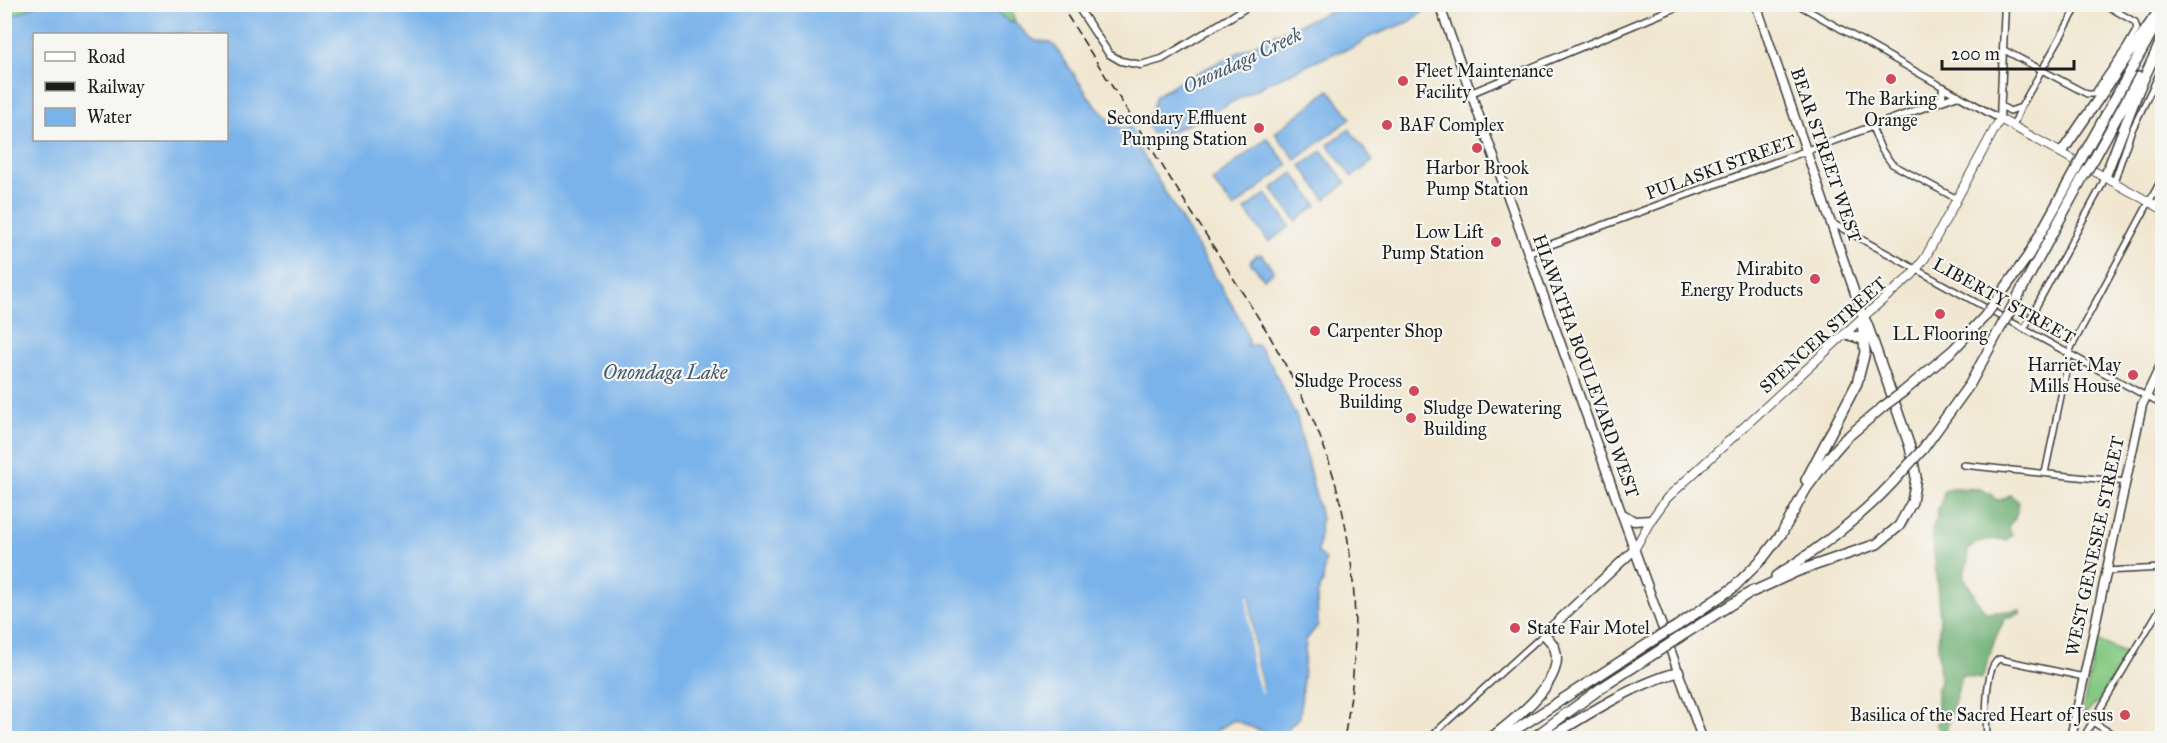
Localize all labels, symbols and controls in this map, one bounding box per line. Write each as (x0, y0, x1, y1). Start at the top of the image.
water label: Onondaga Creek (1179, 22, 1306, 98)
legend (33, 33, 228, 141)
scale bar (1942, 33, 2074, 71)
text: 200 m (1951, 43, 2000, 65)
text: Road (87, 46, 125, 68)
place label: Fleet Maintenance Facility (1415, 60, 1554, 103)
street label: BEAR STREET WEST (1786, 65, 1866, 245)
marker: The Barking Orange (1884, 72, 1898, 86)
marker: Fleet Maintenance Facility (1396, 74, 1410, 88)
text: Railway (87, 76, 145, 98)
place label: The Barking Orange (1845, 88, 1937, 132)
text: Water (87, 106, 132, 128)
place label: Secondary Effluent Pumping Station (1107, 107, 1248, 151)
place label: BAF Complex (1399, 114, 1504, 136)
marker: BAF Complex (1380, 118, 1394, 132)
marker: Secondary Effluent Pumping Station (1252, 121, 1266, 135)
street label: PULASKI STREET (1643, 130, 1799, 204)
marker: Harbor Brook Pump Station (1470, 141, 1484, 155)
place label: Harbor Brook Pump Station (1425, 157, 1529, 200)
place label: Low Lift Pump Station (1382, 221, 1485, 264)
street label: HIAWATHA BOULEVARD WEST (1528, 231, 1644, 501)
marker: Low Lift Pump Station (1489, 235, 1503, 249)
street label: LIBERTY STREET (1929, 253, 2079, 349)
place label: Mirabito Energy Products (1680, 258, 1803, 302)
street label: SPENCER STREET (1755, 272, 1891, 398)
marker: Mirabito Energy Products (1808, 272, 1822, 286)
marker: LL Flooring (1933, 307, 1947, 321)
place label: Carpenter Shop (1327, 320, 1443, 342)
place label: LL Flooring (1892, 323, 1988, 346)
marker: Carpenter Shop (1308, 324, 1322, 338)
place label: Harriet May Mills House (2027, 354, 2122, 397)
water label: Onondaga Lake (603, 360, 728, 384)
marker: Harriet May Mills House (2126, 368, 2140, 382)
place label: Sludge Process Building (1294, 370, 1403, 414)
marker: Sludge Process Building (1407, 384, 1421, 398)
place label: Sludge Dewatering Building (1423, 397, 1562, 441)
marker: Sludge Dewatering Building (1404, 411, 1418, 425)
street label: WEST GENESEE STREET (2061, 434, 2129, 658)
place label: State Fair Motel (1527, 617, 1650, 639)
marker: State Fair Motel (1508, 621, 1522, 635)
place label: Basilica of the Sacred Heart of Jesus (1850, 704, 2113, 727)
marker: Basilica of the Sacred Heart of Jesus (2118, 708, 2132, 722)

